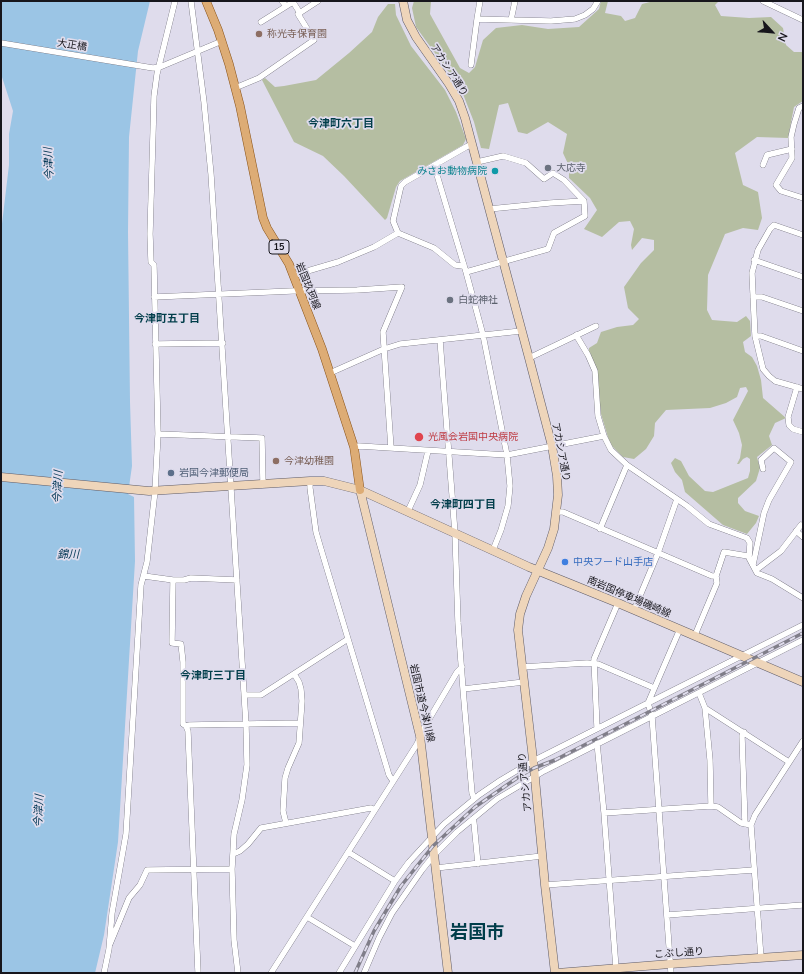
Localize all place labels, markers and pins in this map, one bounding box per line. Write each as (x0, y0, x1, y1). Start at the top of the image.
place label: 称光寺保育園 (267, 28, 327, 40)
marker: 称光寺保育園 (254, 29, 264, 39)
place label: 大応寺 (556, 162, 586, 174)
marker: 大応寺 (543, 163, 553, 173)
place label: みさお動物病院 (417, 165, 487, 177)
marker: みさお動物病院 (490, 166, 500, 176)
place label: 白蛇神社 (458, 294, 498, 306)
marker: 白蛇神社 (445, 295, 455, 305)
marker: 光風会岩国中央病院 (413, 431, 425, 443)
place label: 光風会岩国中央病院 (428, 431, 518, 443)
place label: 今津幼稚園 (284, 455, 334, 467)
marker: 今津幼稚園 (271, 456, 281, 466)
place label: 岩国今津郵便局 (179, 467, 249, 479)
marker: 岩国今津郵便局 (166, 468, 176, 478)
place label: 中央フード山手店 (573, 556, 653, 568)
marker: 中央フード山手店 (560, 557, 570, 567)

